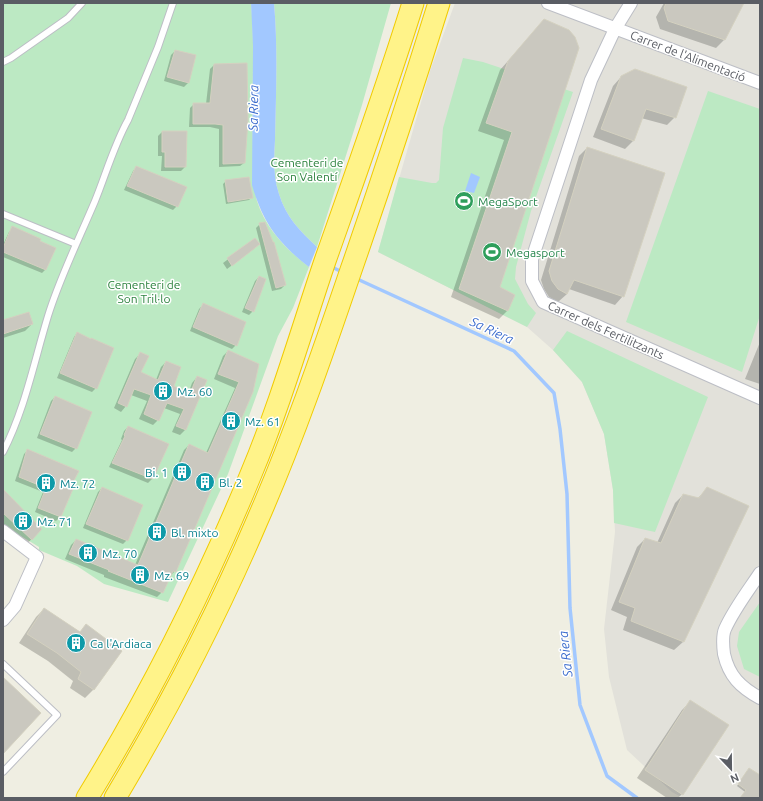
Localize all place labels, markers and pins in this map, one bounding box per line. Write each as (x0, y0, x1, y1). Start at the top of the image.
sports icon: MegaSport (453, 190, 475, 212)
place label: MegaSport (478, 195, 538, 208)
sports icon: Megasport (481, 241, 503, 263)
place label: Megasport (506, 246, 565, 259)
building icon: Mz. 60 (152, 380, 174, 402)
place label: Mz. 60 (177, 385, 212, 398)
building icon: Mz. 61 (220, 410, 242, 432)
place label: Mz. 61 (245, 415, 280, 428)
building icon: Bi. 1 (171, 461, 193, 483)
place label: Bi. 1 (145, 466, 168, 479)
building icon: Bl. 2 (194, 471, 216, 493)
building icon: Mz. 72 (35, 472, 57, 494)
place label: Bl. 2 (219, 476, 242, 489)
place label: Mz. 72 (60, 477, 95, 490)
building icon: Mz. 71 (12, 510, 34, 532)
place label: Mz. 71 (37, 515, 72, 528)
building icon: Bl. mixto (146, 521, 168, 543)
place label: Bl. mixto (171, 526, 219, 539)
building icon: Mz. 70 (77, 542, 99, 564)
place label: Mz. 70 (102, 547, 137, 560)
building icon: Mz. 69 (129, 564, 151, 586)
place label: Mz. 69 (154, 569, 189, 582)
building icon: Ca l'Ardiaca (65, 632, 87, 654)
place label: Ca l'Ardiaca (90, 637, 152, 650)

